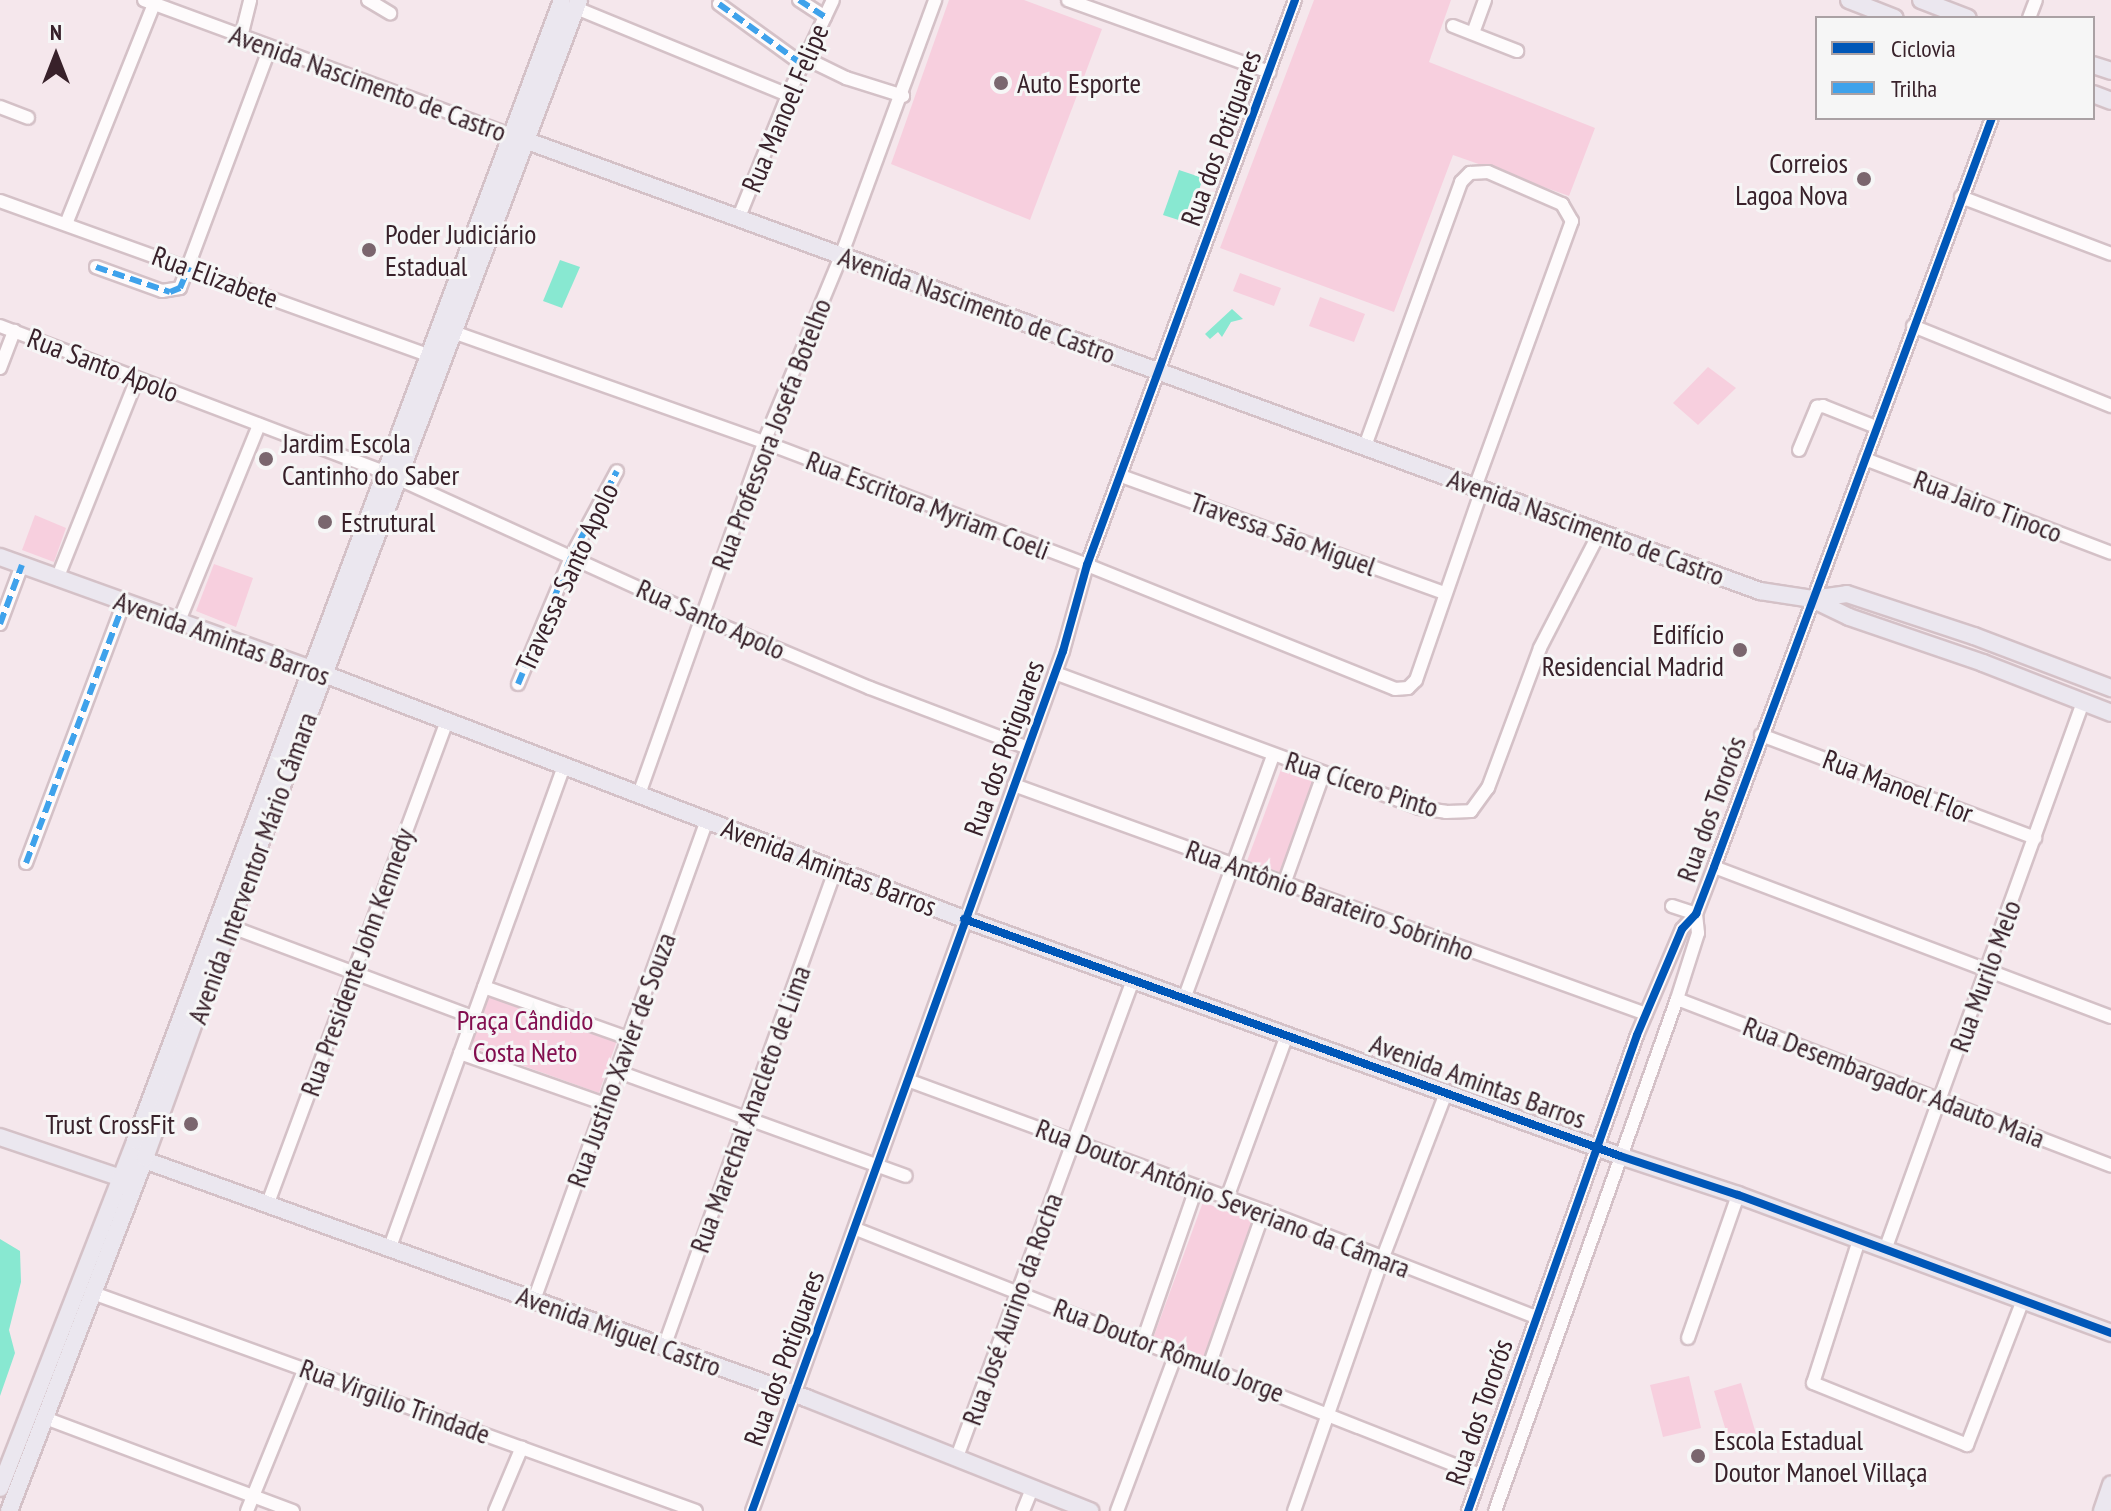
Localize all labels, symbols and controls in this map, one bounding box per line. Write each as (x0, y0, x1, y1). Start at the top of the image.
north arrow (16, 16, 96, 96)
legend (1815, 16, 2095, 120)
street label: Avenida Nascimento de Castro (225, 17, 511, 149)
text: N (50, 18, 62, 46)
street label: Rua Manoel Felipe (734, 19, 836, 197)
text: Ciclovia (1891, 33, 1956, 64)
street label: Rua dos Potiguares (1174, 46, 1268, 230)
place label: Auto Esporte (1017, 66, 1141, 100)
text: Trilha (1891, 73, 1937, 104)
marker: Auto Esporte (992, 74, 1010, 92)
place label: Correios Lagoa Nova (1735, 146, 1848, 212)
marker: Correios Lagoa Nova (1855, 170, 1873, 188)
place label: Poder Judiciário Estadual (385, 217, 536, 283)
street label: Rua Elizabete (148, 239, 282, 315)
street label: Avenida Nascimento de Castro (834, 239, 1120, 371)
marker: Poder Judiciário Estadual (360, 241, 378, 259)
street label: Rua Professora Josefa Botelho (704, 294, 838, 574)
street label: Rua Santo Apolo (22, 321, 184, 409)
place label: Jardim Escola Cantinho do Saber (282, 426, 459, 492)
street label: Rua Escritora Myriam Coeli (802, 443, 1054, 567)
marker: Jardim Escola Cantinho do Saber (257, 450, 275, 468)
street label: Avenida Nascimento de Castro (1443, 461, 1729, 593)
street label: Rua Jairo Tinoco (1909, 462, 2067, 550)
street label: Travessa Santo Apolo (509, 477, 625, 677)
street label: Travessa São Miguel (1186, 485, 1380, 583)
place label: Estrutural (341, 505, 435, 539)
marker: Estrutural (316, 513, 334, 531)
street label: Rua Santo Apolo (631, 571, 791, 667)
street label: Avenida Amintas Barros (109, 583, 335, 693)
place label: Edifício Residencial Madrid (1542, 617, 1724, 683)
marker: Edifício Residencial Madrid (1731, 641, 1749, 659)
street label: Rua dos Potiguares (957, 656, 1051, 840)
street label: Avenida Interventor Mário Câmara (180, 708, 324, 1028)
street label: Rua dos Tororós (1669, 731, 1753, 887)
street label: Rua Manoel Flor (1818, 742, 1978, 830)
street label: Rua Cícero Pinto (1281, 743, 1443, 825)
street label: Avenida Amintas Barros (717, 810, 941, 924)
street label: Rua Presidente John Kennedy (293, 823, 421, 1101)
street label: Rua Antônio Barateiro Sobrinho (1181, 832, 1479, 968)
street label: Rua Murilo Melo (1942, 896, 2028, 1056)
street label: Rua Justino Xavier de Souza (559, 928, 683, 1192)
street label: Rua Marechal Anacleto de Lima (682, 961, 818, 1257)
park label: Praça Cândido Costa Neto (457, 1003, 593, 1069)
street label: Rua Desembargador Adauto Maia (1738, 1009, 2050, 1155)
street label: Avenida Amintas Barros (1365, 1026, 1591, 1136)
place label: Trust CrossFit (45, 1107, 175, 1141)
street label: Rua Doutor Antônio Severiano da Câmara (1031, 1111, 1415, 1285)
marker: Trust CrossFit (182, 1115, 200, 1133)
street label: Rua José Aurino da Rocha (954, 1188, 1070, 1430)
street label: Rua dos Potiguares (737, 1266, 831, 1450)
street label: Avenida Miguel Castro (512, 1278, 726, 1384)
street label: Rua Doutor Rômulo Jorge (1049, 1291, 1289, 1409)
street label: Rua dos Tororós (1438, 1334, 1520, 1490)
street label: Rua Virgilio Trindade (295, 1351, 495, 1451)
place label: Escola Estadual Doutor Manoel Villaça (1714, 1423, 1928, 1489)
marker: Escola Estadual Doutor Manoel Villaça (1689, 1447, 1707, 1465)

